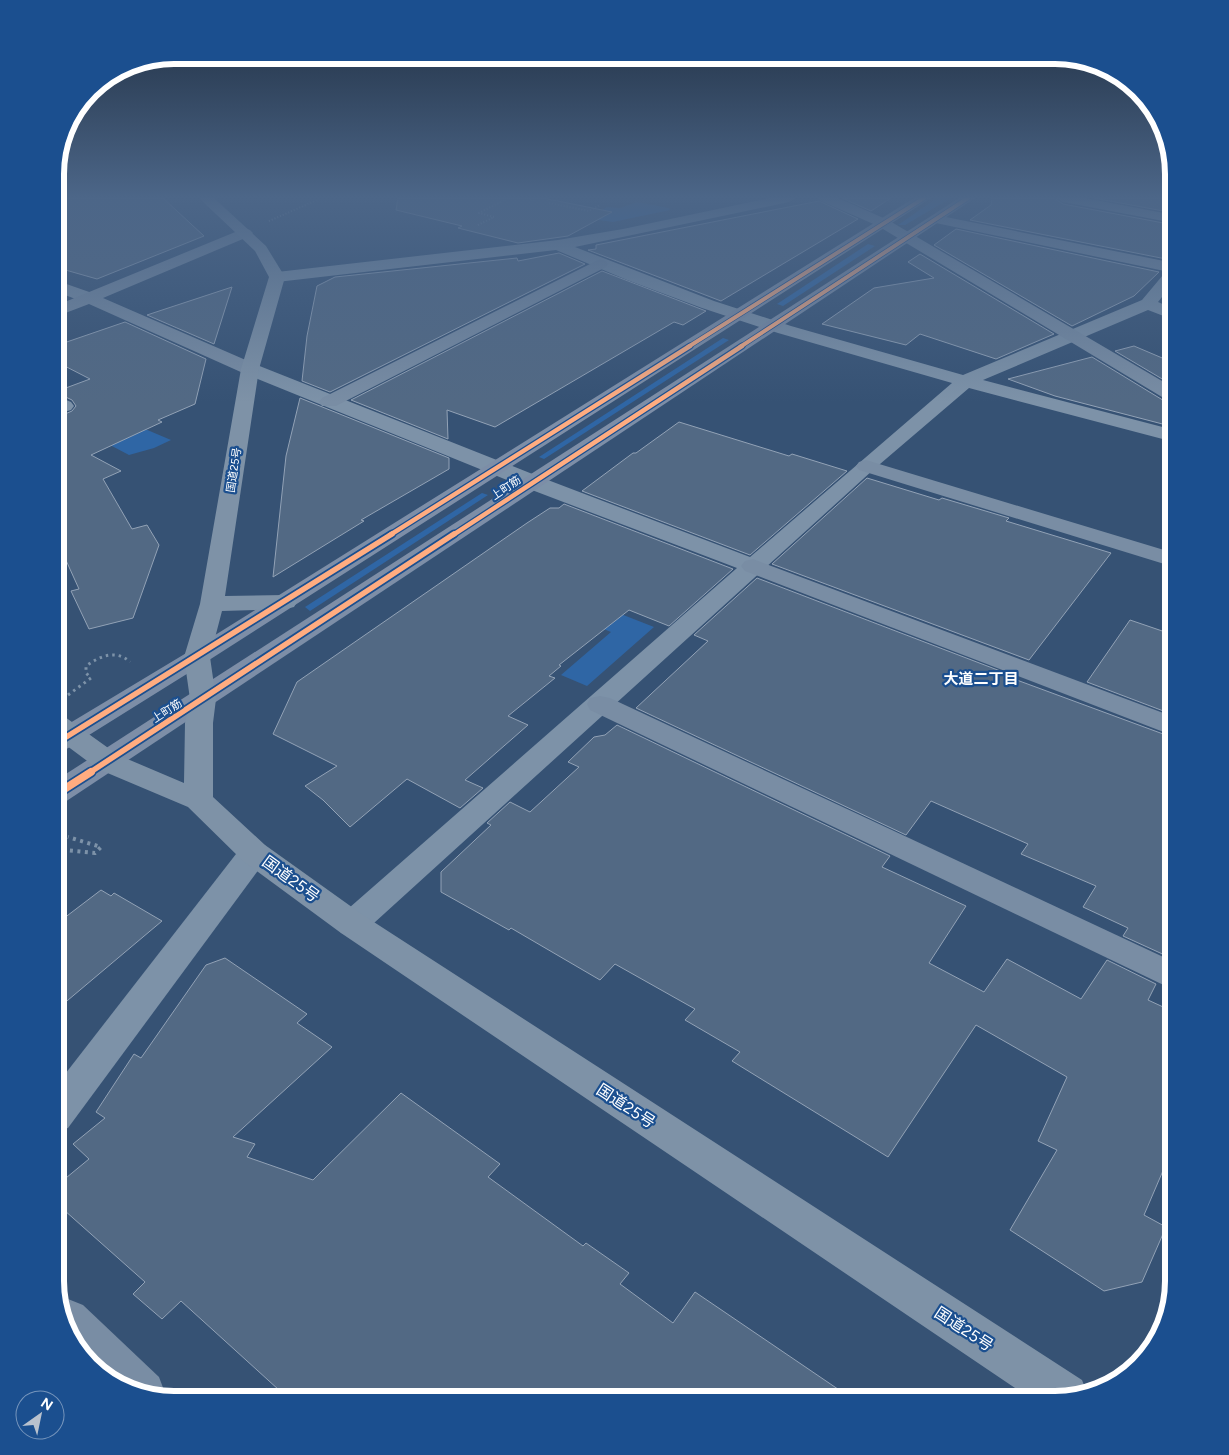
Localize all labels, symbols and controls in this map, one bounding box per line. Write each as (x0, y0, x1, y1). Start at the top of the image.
street label: 国道25号 (224, 447, 244, 493)
street label: 上町筋 (489, 473, 523, 503)
district label: 大道二丁目 (943, 670, 1019, 688)
street label: 上町筋 (150, 697, 184, 725)
street label: 国道25号 (259, 852, 323, 906)
street label: 国道25号 (593, 1080, 659, 1132)
street label: 国道25号 (931, 1303, 997, 1355)
north arrow (15, 1390, 65, 1440)
text: N (38, 1394, 56, 1415)

